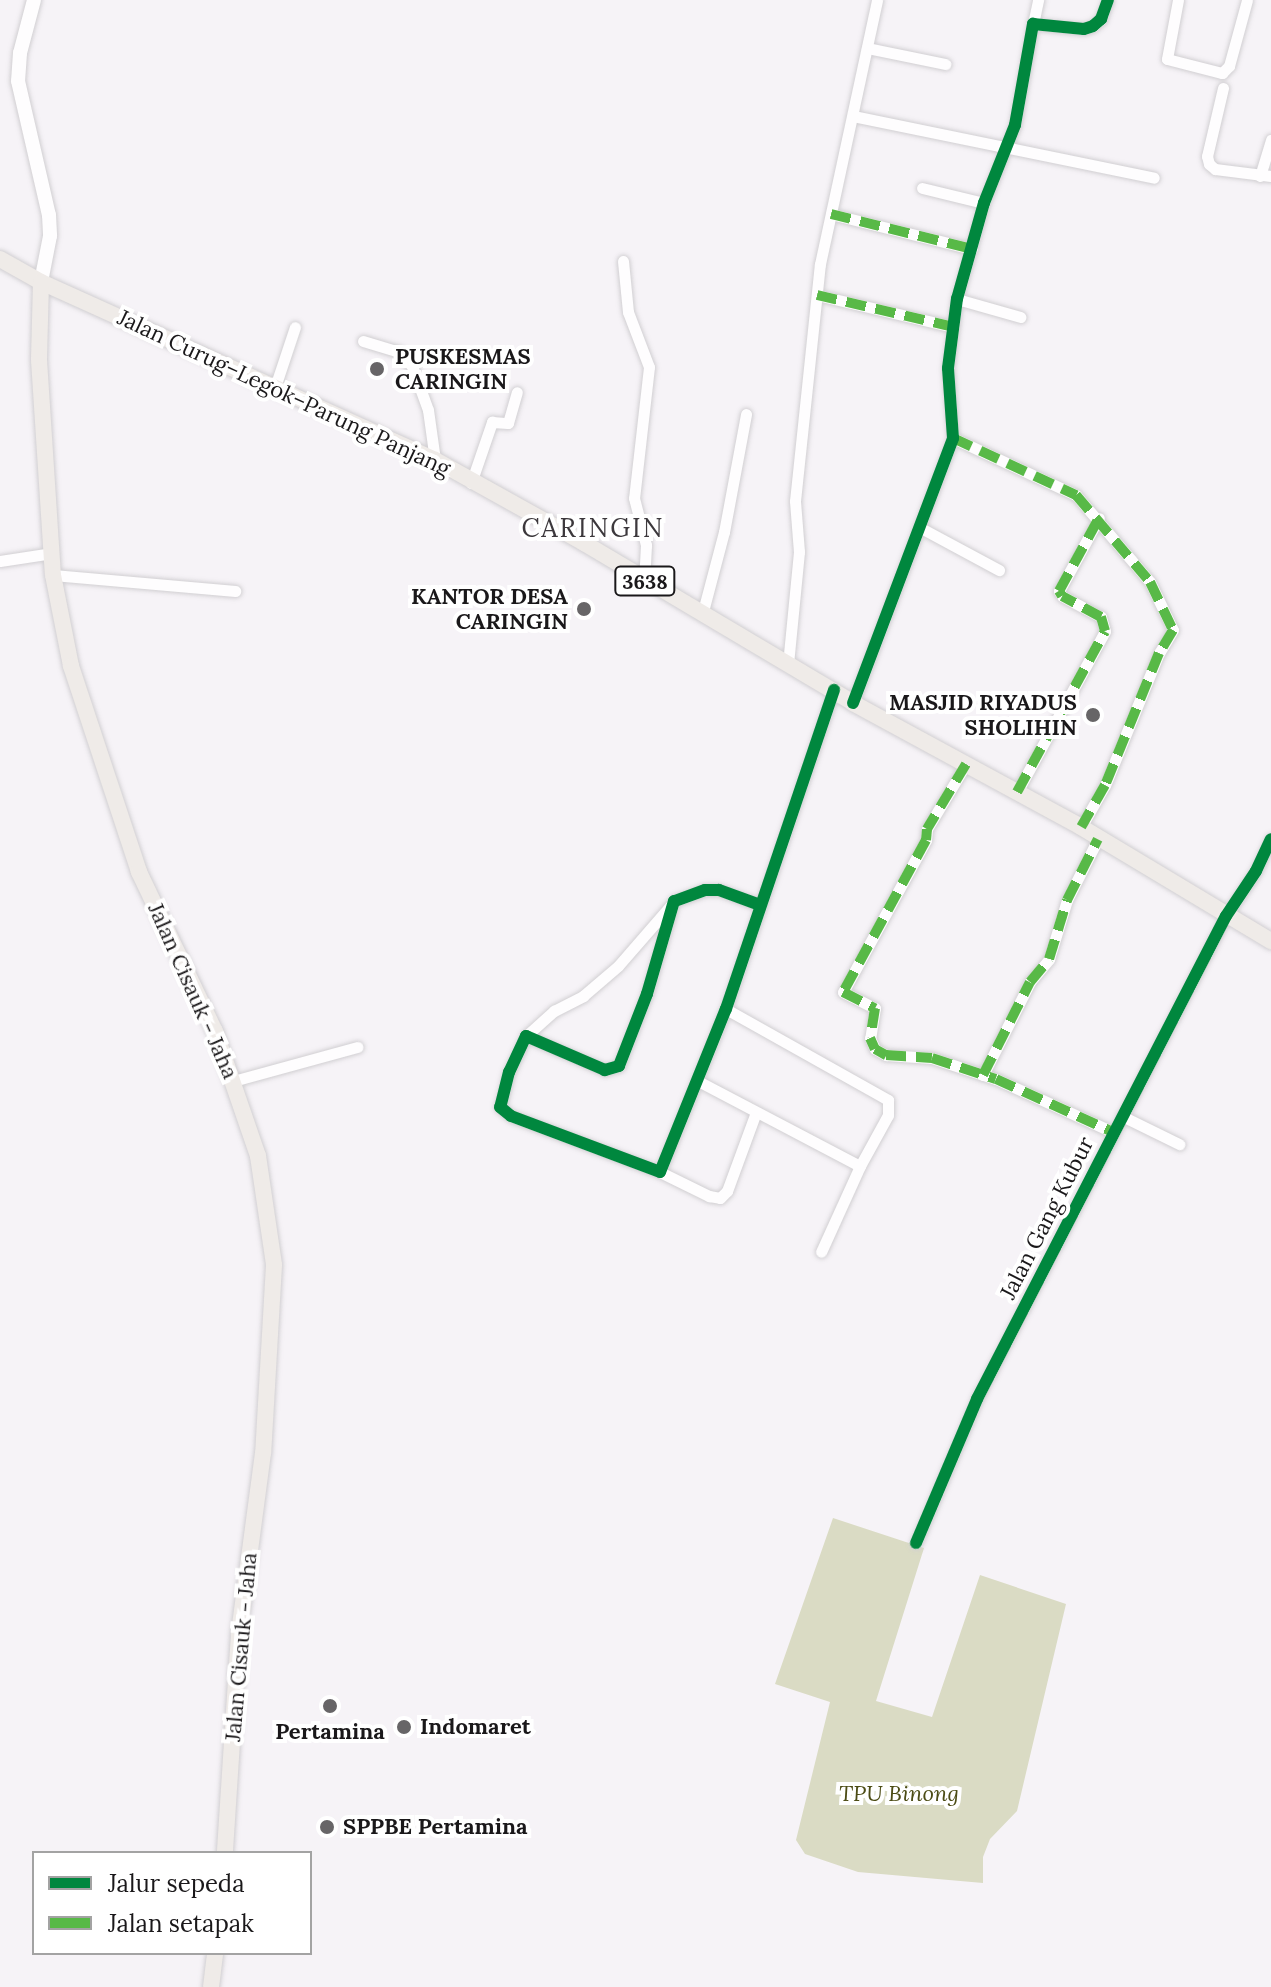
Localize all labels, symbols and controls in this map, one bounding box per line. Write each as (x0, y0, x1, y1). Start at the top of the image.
street label: Jalan Curug–Legok–Parung Panjang (113, 304, 455, 482)
place label: PUSKESMAS CARINGIN (395, 343, 531, 394)
marker: PUSKESMAS CARINGIN (366, 358, 388, 380)
district label: CARINGIN (521, 512, 665, 544)
road number: 3638 (613, 565, 677, 597)
place label: KANTOR DESA CARINGIN (411, 583, 568, 634)
marker: KANTOR DESA CARINGIN (575, 600, 593, 618)
place label: MASJID RIYADUS SHOLIHIN (889, 689, 1077, 740)
marker: MASJID RIYADUS SHOLIHIN (1084, 706, 1102, 724)
street label: Jalan Cisauk - Jaha (142, 899, 244, 1083)
street label: Jalan Gang Kubur (995, 1132, 1099, 1304)
street label: Jalan Cisauk - Jaha (220, 1551, 262, 1743)
marker: Pertamina (321, 1697, 339, 1715)
place label: Indomaret (420, 1714, 531, 1740)
marker: Indomaret (395, 1718, 413, 1736)
place label: Pertamina (275, 1719, 385, 1745)
park label: TPU Binong (839, 1781, 959, 1807)
place label: SPPBE Pertamina (343, 1814, 528, 1840)
marker: SPPBE Pertamina (318, 1818, 336, 1836)
legend (32, 1851, 312, 1955)
text: Jalur sepeda (108, 1868, 245, 1899)
text: Jalan setapak (108, 1908, 254, 1939)

